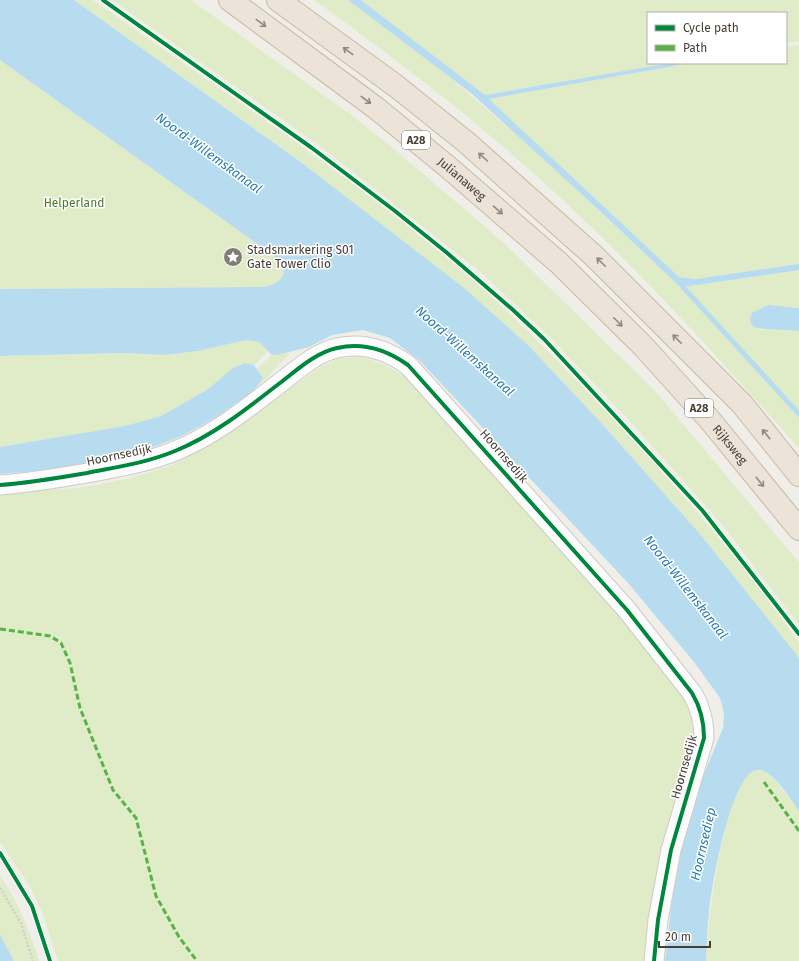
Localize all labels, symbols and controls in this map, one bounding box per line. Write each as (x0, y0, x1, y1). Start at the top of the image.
legend (647, 12, 787, 64)
one-way arrow (256, 19, 267, 27)
text: Cycle path (683, 21, 739, 35)
text: Path (683, 41, 707, 55)
one-way arrow (342, 46, 353, 55)
one-way arrow (360, 96, 371, 104)
water label: Noord-Willemskanaal (153, 110, 265, 197)
road number: A28 (402, 131, 430, 149)
one-way arrow (478, 152, 488, 161)
street label: Julianaweg (435, 154, 489, 204)
park label: Helperland (44, 196, 104, 210)
one-way arrow (493, 205, 503, 214)
place label: Stadsmarkering S01 Gate Tower Clio (247, 243, 354, 271)
place icon: Stadsmarkering S01 Gate Tower Clio (222, 246, 244, 268)
one-way arrow (596, 257, 606, 267)
water label: Noord-Willemskanaal (413, 303, 517, 399)
one-way arrow (614, 317, 623, 327)
one-way arrow (672, 334, 682, 344)
road number: A28 (685, 399, 713, 417)
street label: Rijksweg (710, 422, 751, 468)
street label: Hoornsedijk (477, 426, 532, 486)
one-way arrow (761, 429, 770, 440)
street label: Hoornsedijk (85, 441, 154, 469)
one-way arrow (756, 476, 765, 487)
water label: Noord-Willemskanaal (641, 532, 731, 642)
street label: Hoornsedijk (668, 733, 700, 801)
water label: Hoornsediep (687, 806, 719, 882)
scale bar (659, 923, 710, 949)
text: 20 m (665, 930, 691, 944)

